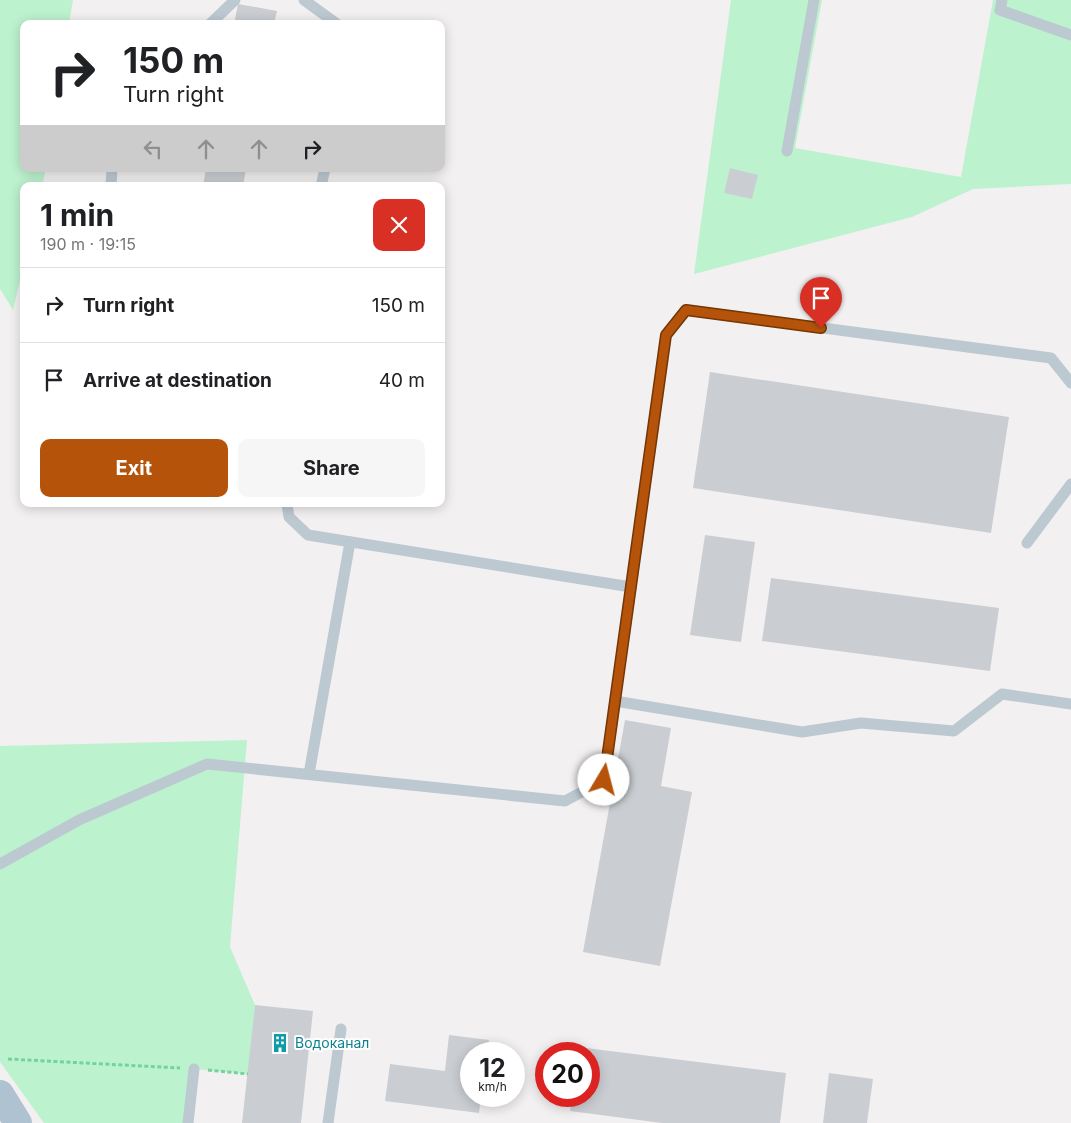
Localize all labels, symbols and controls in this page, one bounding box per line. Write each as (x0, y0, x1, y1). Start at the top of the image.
text: 150 m (123, 39, 224, 81)
icon: right (40, 40, 105, 105)
text: Turn right (123, 81, 224, 107)
icon: left (139, 135, 167, 163)
icon: ahead (192, 135, 220, 163)
icon: ahead (245, 135, 273, 163)
icon: right (298, 135, 326, 163)
text: 1 min (40, 197, 114, 233)
button: close (373, 199, 425, 251)
text: 190 m · 19:15 (40, 234, 136, 254)
pin (800, 277, 842, 328)
icon: arrive (807, 284, 835, 312)
icon: right (40, 291, 68, 319)
text: Turn right (83, 294, 174, 317)
text: 150 m (372, 294, 425, 317)
icon: arrive (40, 366, 68, 394)
text: Arrive at destination (83, 369, 272, 392)
text: 40 m (379, 369, 425, 392)
button: Exit (40, 439, 228, 497)
button: Share (238, 439, 425, 497)
position arrow (577, 753, 629, 805)
building icon: Водоканал (269, 1032, 291, 1054)
place label: Водоканал (295, 1034, 369, 1051)
speed limit sign: 20 (535, 1042, 600, 1107)
text: 12 (479, 1053, 506, 1083)
text: km/h (478, 1079, 507, 1094)

